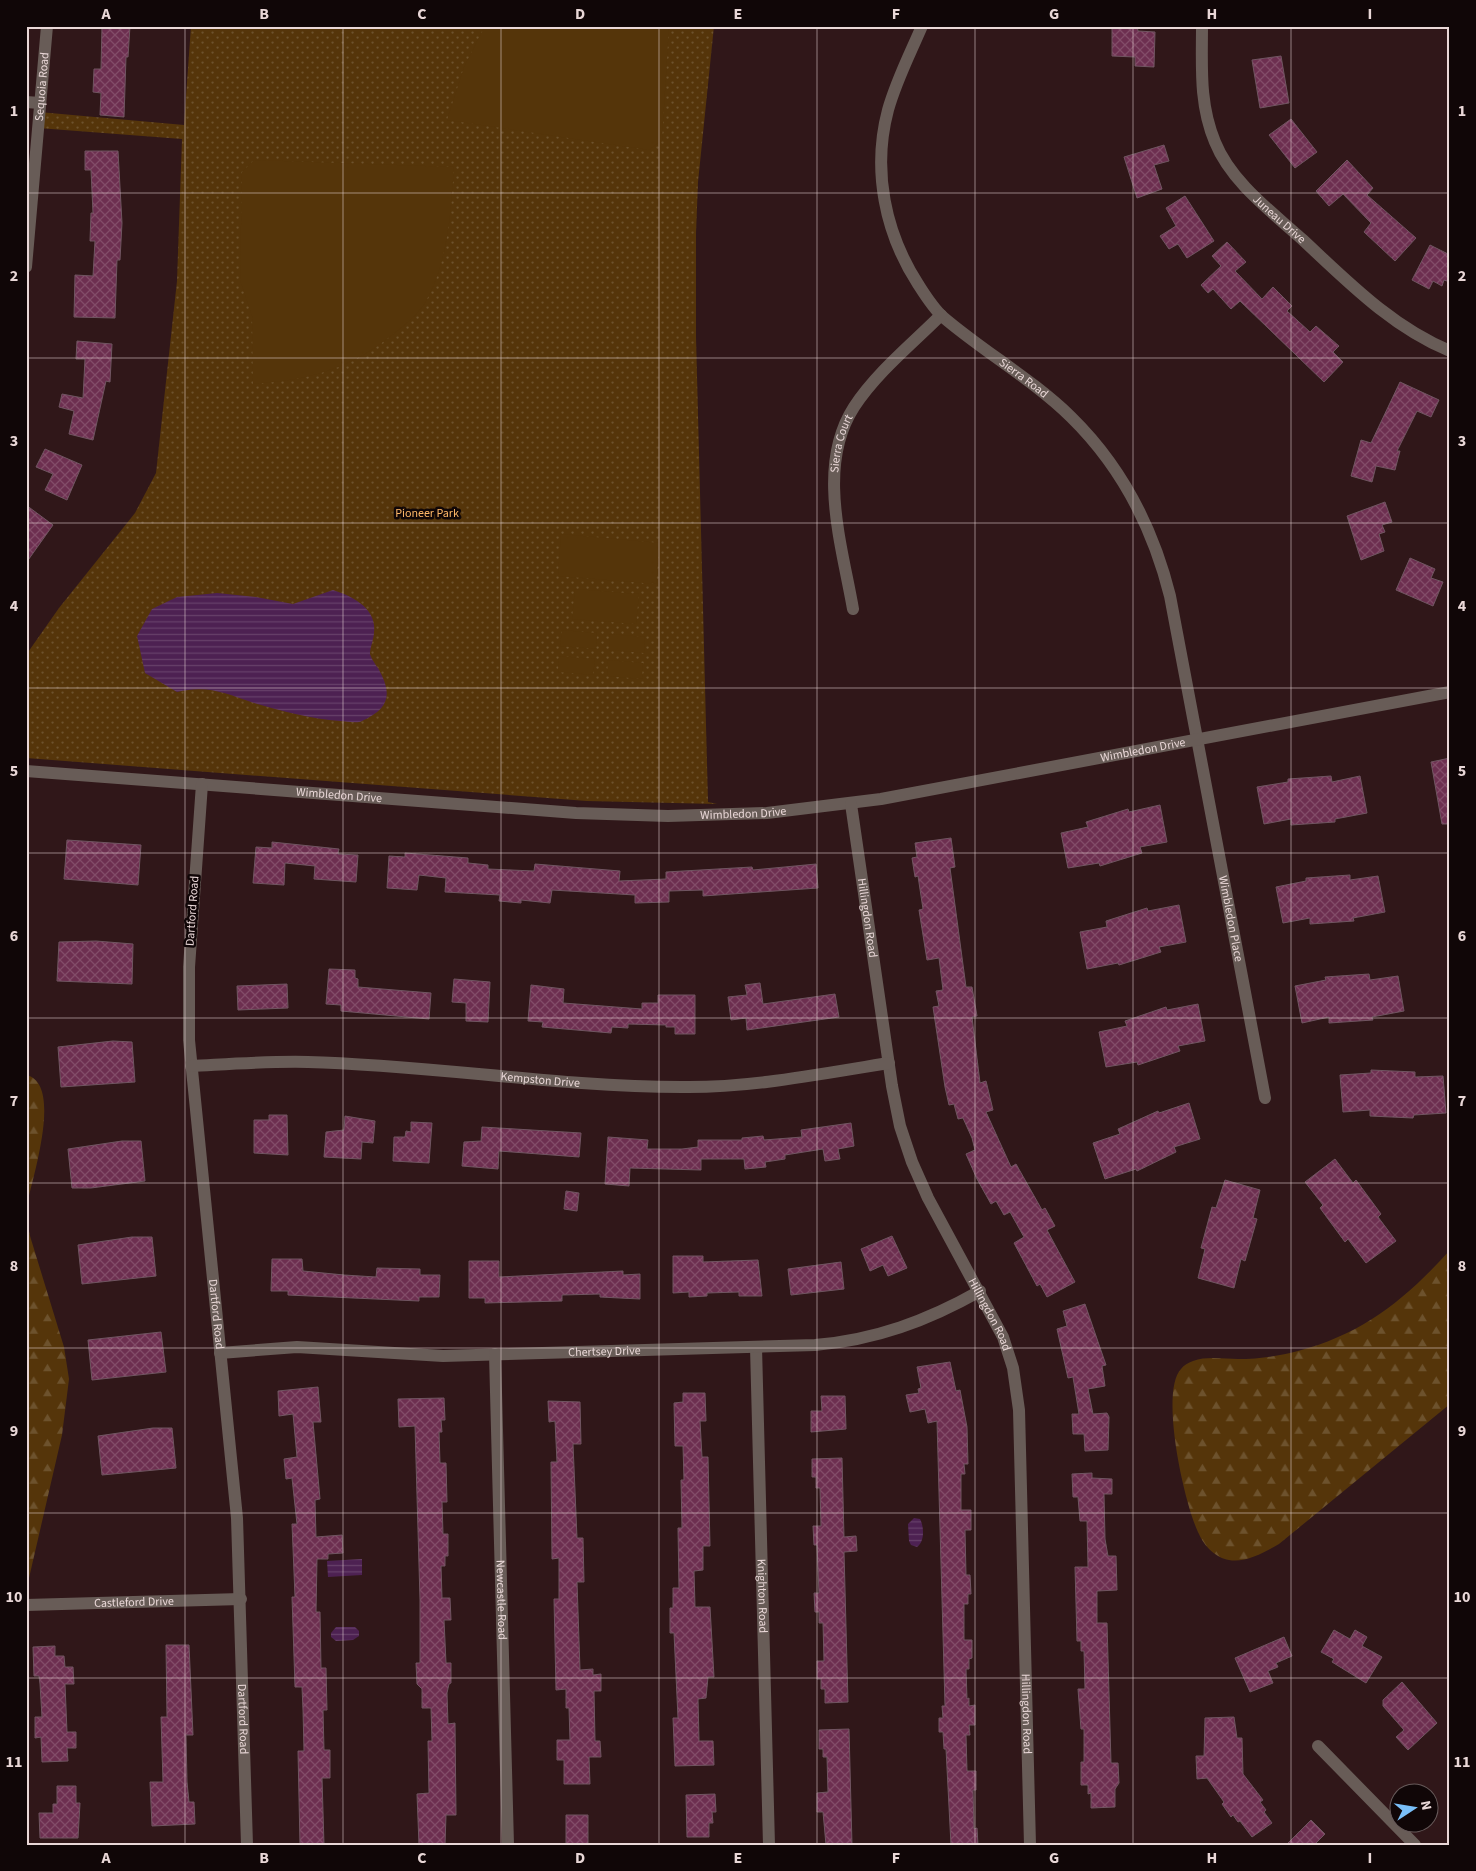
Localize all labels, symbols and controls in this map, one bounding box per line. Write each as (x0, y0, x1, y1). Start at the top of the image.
text: A (100, 3, 111, 25)
text: B (259, 3, 269, 25)
text: C (417, 3, 427, 25)
text: D (575, 3, 585, 25)
text: E (734, 3, 742, 25)
text: F (892, 3, 900, 25)
text: G (1049, 3, 1059, 25)
text: H (1207, 3, 1217, 25)
text: I (1368, 3, 1372, 25)
street label: Sequoia Road (31, 51, 54, 122)
text: 1 (10, 100, 18, 122)
text: 1 (1458, 100, 1466, 122)
street label: Juneau Drive (1249, 191, 1309, 248)
text: 2 (10, 265, 18, 287)
text: 2 (1458, 265, 1466, 287)
street label: Sierra Road (995, 354, 1052, 402)
street label: Sierra Court (826, 411, 857, 473)
text: 3 (10, 430, 18, 452)
text: 3 (1458, 430, 1466, 452)
park label: Pioneer Park (395, 505, 459, 522)
text: 4 (10, 595, 19, 617)
text: 4 (1458, 595, 1467, 617)
street label: Wimbledon Drive (1099, 734, 1187, 767)
text: 5 (10, 760, 18, 782)
text: 5 (1458, 760, 1466, 782)
street label: Wimbledon Drive (295, 784, 383, 807)
street label: Wimbledon Drive (700, 803, 787, 824)
street label: Wimbledon Place (1214, 874, 1247, 963)
street label: Dartford Road (182, 875, 203, 947)
street label: Hillingdon Road (853, 877, 881, 959)
text: 6 (10, 925, 18, 947)
text: 6 (1458, 925, 1466, 947)
street label: Kempston Drive (500, 1068, 581, 1092)
text: 7 (10, 1090, 18, 1112)
text: 7 (1458, 1090, 1466, 1112)
text: 8 (10, 1255, 18, 1277)
text: 8 (1458, 1255, 1466, 1277)
street label: Hillingdon Road (964, 1275, 1015, 1353)
street label: Dartford Road (204, 1278, 228, 1350)
street label: Chertsey Drive (568, 1342, 641, 1361)
text: 9 (10, 1420, 18, 1442)
text: 9 (1458, 1420, 1466, 1442)
street label: Knighton Road (753, 1559, 771, 1633)
street label: Newcastle Road (491, 1560, 511, 1640)
text: 10 (6, 1586, 22, 1608)
text: 10 (1454, 1586, 1470, 1608)
street label: Castleford Drive (94, 1593, 174, 1612)
street label: Hillingdon Road (1017, 1674, 1036, 1754)
street label: Dartford Road (233, 1684, 252, 1755)
text: 11 (6, 1751, 22, 1773)
text: 11 (1454, 1751, 1470, 1773)
north arrow (1388, 1784, 1438, 1834)
text: N (1415, 1799, 1436, 1812)
text: A (100, 1847, 111, 1869)
text: B (259, 1847, 269, 1869)
text: C (417, 1847, 427, 1869)
text: D (575, 1847, 585, 1869)
text: E (734, 1847, 742, 1869)
text: F (892, 1847, 900, 1869)
text: G (1049, 1847, 1059, 1869)
text: H (1207, 1847, 1217, 1869)
text: I (1368, 1847, 1372, 1869)

